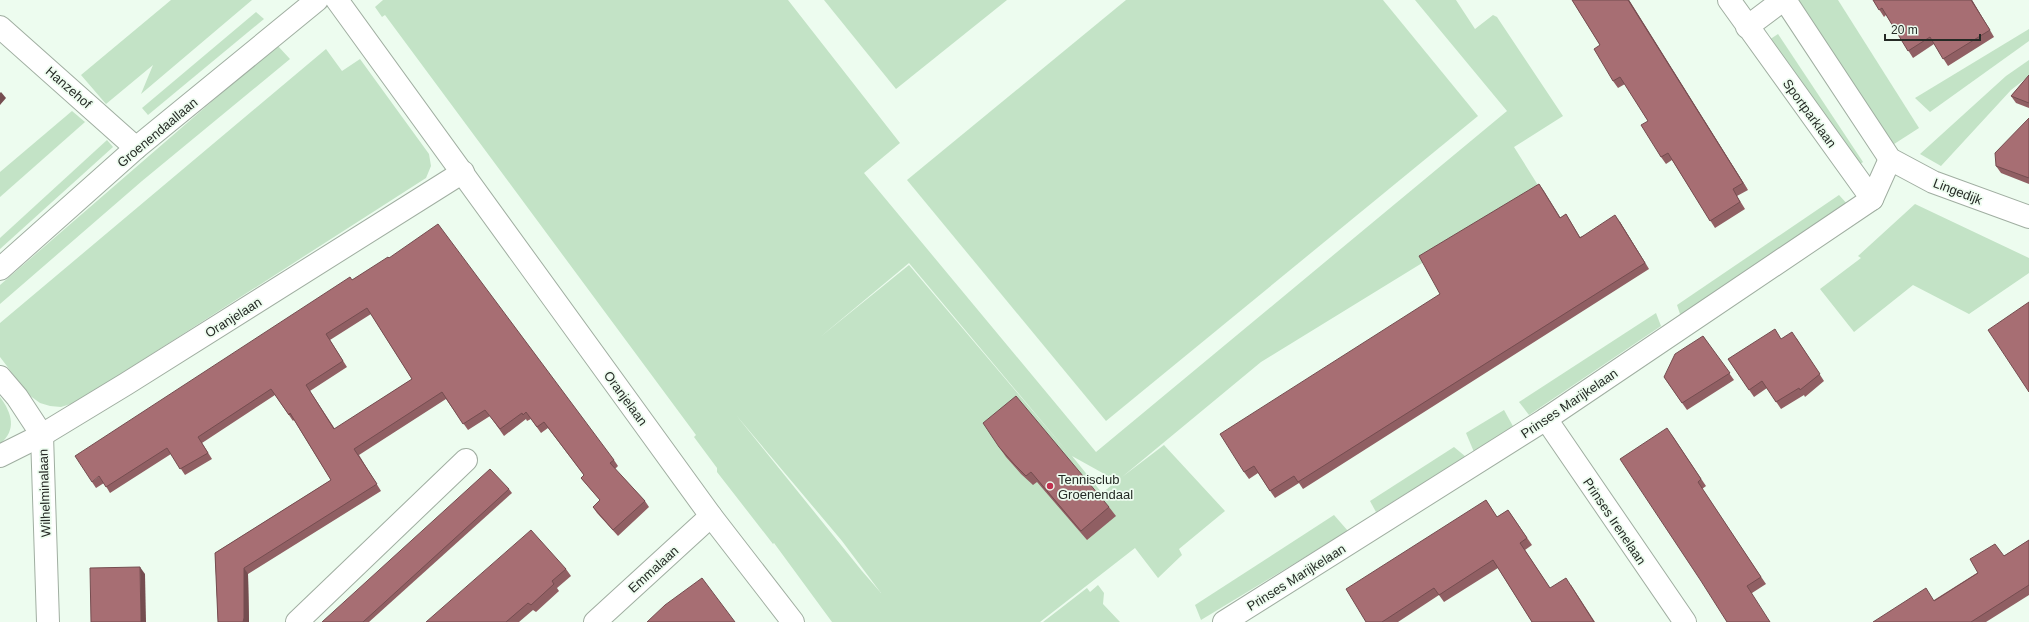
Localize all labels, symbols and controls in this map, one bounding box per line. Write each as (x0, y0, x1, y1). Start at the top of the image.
scale bar (1885, 16, 1980, 42)
text: 20 m (1891, 23, 1918, 37)
street label: Hanzehof (43, 63, 95, 112)
street label: Sportparklaan (1780, 76, 1839, 150)
street label: Groenendaallaan (114, 95, 200, 170)
street label: Lingedijk (1931, 175, 1985, 208)
street label: Oranjelaan (202, 294, 264, 341)
street label: Prinses Marijkelaan (1518, 365, 1620, 441)
street label: Oranjelaan (601, 368, 650, 428)
street label: Wilhelminalaan (35, 449, 54, 537)
place label: Tennisclub Groenendaal (1058, 472, 1133, 502)
street label: Prinses Irenelaan (1580, 475, 1649, 567)
marker: Tennisclub Groenendaal (1045, 481, 1055, 491)
street label: Prinses Marijkelaan (1244, 541, 1348, 614)
street label: Emmalaan (625, 543, 681, 596)

